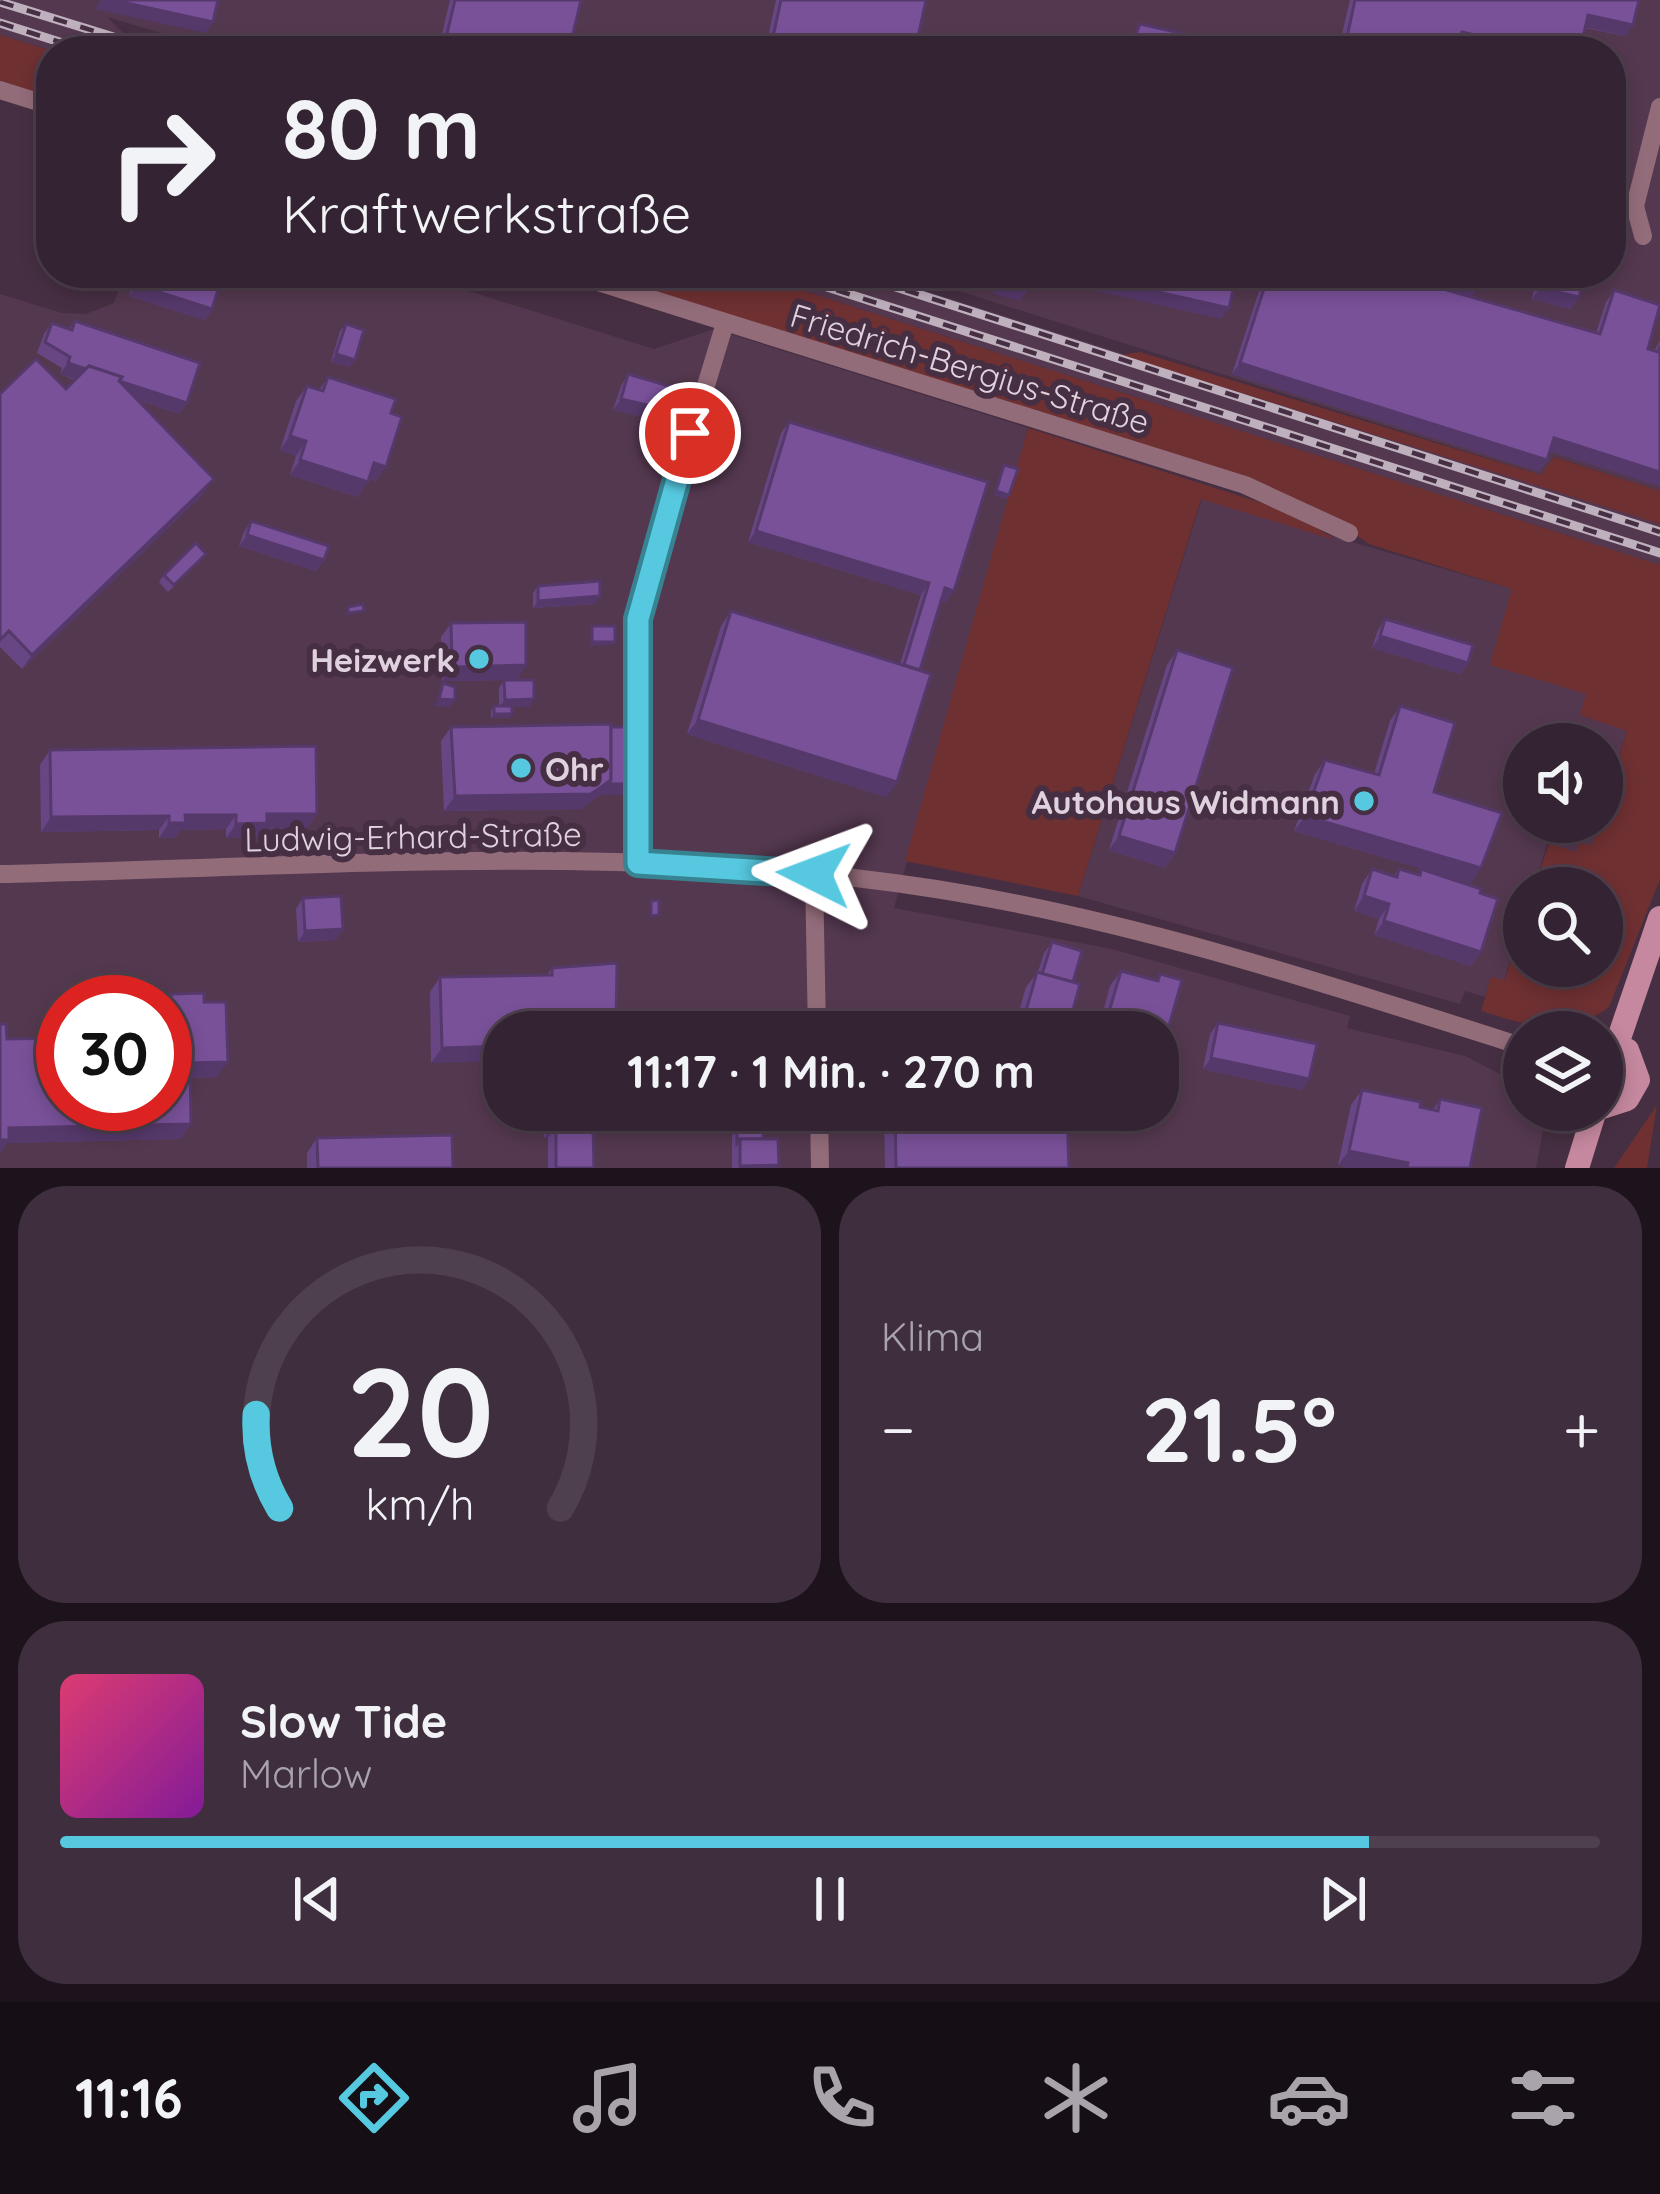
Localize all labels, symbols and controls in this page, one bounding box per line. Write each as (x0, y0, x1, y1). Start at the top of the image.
text: 80 m (282, 75, 481, 180)
icon: right (84, 84, 240, 240)
text: Kraftwerkstraße (282, 179, 691, 247)
street label: Friedrich-Bergius-Straße (786, 294, 1154, 442)
pin (639, 382, 741, 484)
icon: arrive (657, 400, 723, 466)
place label: Heizwerk (310, 639, 455, 680)
marker: Heizwerk (466, 646, 492, 672)
map controls (1503, 723, 1623, 1131)
button: sound (1503, 723, 1623, 843)
place label: Ohr (545, 748, 604, 789)
marker: Ohr (508, 755, 534, 781)
place label: Autohaus Widmann (1032, 781, 1340, 822)
marker: Autohaus Widmann (1351, 788, 1377, 814)
position arrow (751, 811, 877, 937)
street label: Ludwig-Erhard-Straße (244, 813, 582, 859)
button: search (1503, 867, 1623, 987)
speed limit sign: 30 (36, 975, 192, 1131)
button: layers (1503, 1011, 1623, 1131)
text: 11:17 · 1 Min. · 270 m (627, 1043, 1035, 1099)
text: Klima (881, 1312, 984, 1361)
text: 20 (346, 1332, 493, 1488)
text: 21.5° (1141, 1372, 1337, 1485)
text: − (881, 1387, 915, 1470)
text: + (1563, 1387, 1600, 1470)
text: km/h (365, 1476, 474, 1530)
text: Slow Tide (240, 1693, 447, 1749)
text: Marlow (240, 1749, 372, 1798)
icon: previous (284, 1866, 350, 1932)
icon: pause (797, 1866, 863, 1932)
icon: next (1310, 1866, 1376, 1932)
icon: directions (332, 2056, 416, 2140)
icon: music (566, 2056, 650, 2140)
icon: phone (800, 2056, 884, 2140)
icon: climate (1034, 2056, 1118, 2140)
icon: car (1267, 2056, 1351, 2140)
icon: filters (1501, 2056, 1585, 2140)
text: 11:16 (75, 2064, 183, 2132)

